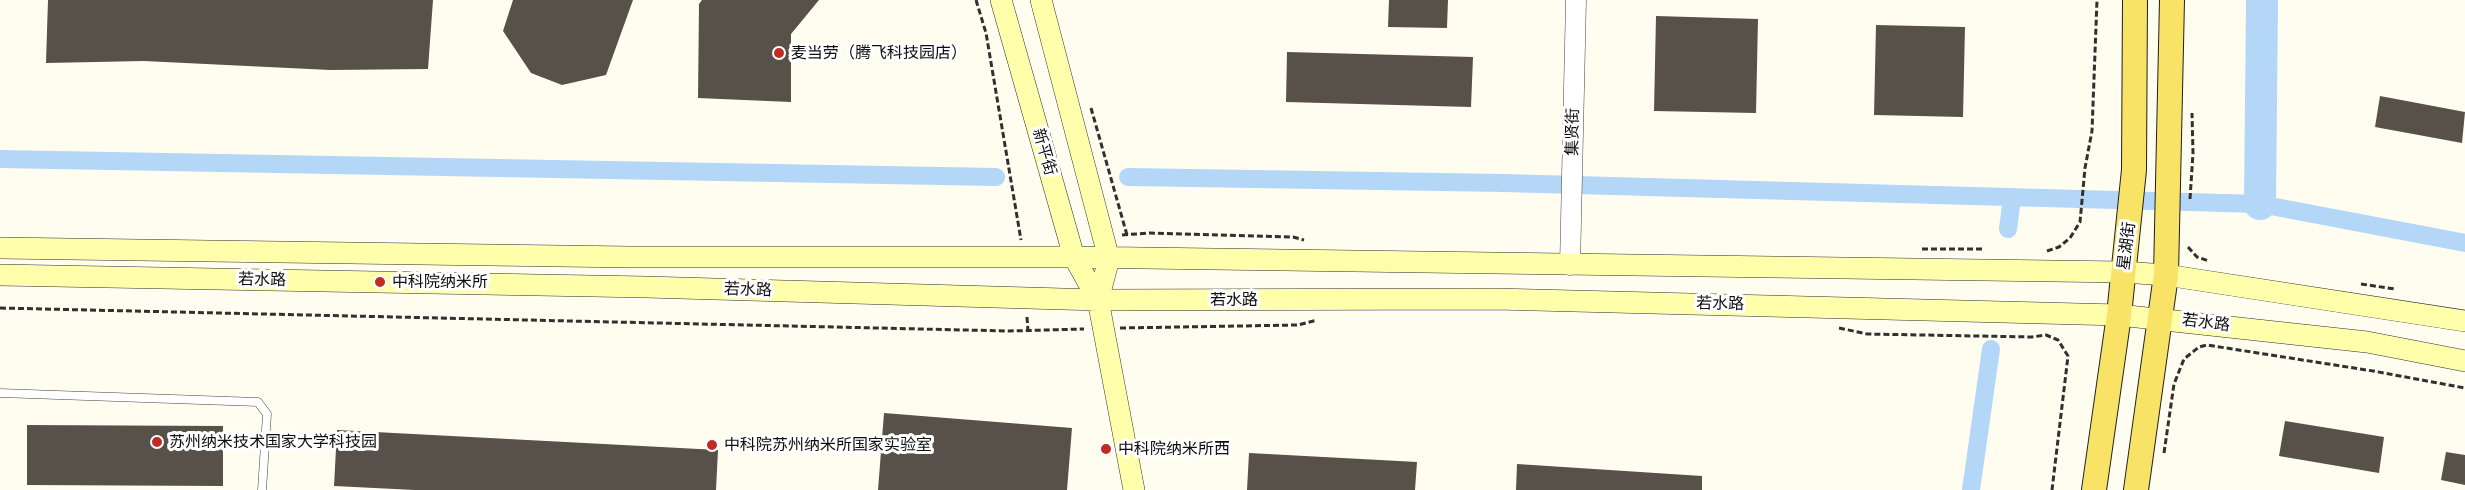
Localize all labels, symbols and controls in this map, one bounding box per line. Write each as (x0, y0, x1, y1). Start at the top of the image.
place label: 麦当劳（腾飞科技园店） (791, 43, 967, 63)
marker: 麦当劳（腾飞科技园店） (772, 46, 786, 60)
street label: 集贤街 (1563, 108, 1583, 156)
street label: 新平街 (1028, 126, 1060, 178)
street label: 星湖街 (2115, 221, 2139, 271)
street label: 若水路 (238, 270, 286, 290)
place label: 中科院纳米所 (392, 272, 488, 292)
marker: 中科院纳米所 (373, 275, 387, 289)
street label: 若水路 (724, 280, 772, 300)
street label: 若水路 (1210, 290, 1258, 310)
street label: 若水路 (1696, 294, 1744, 314)
street label: 若水路 (2181, 311, 2231, 335)
place label: 苏州纳米技术国家大学科技园 (169, 432, 377, 452)
marker: 苏州纳米技术国家大学科技园 (150, 435, 164, 449)
place label: 中科院苏州纳米所国家实验室 (724, 435, 932, 455)
marker: 中科院苏州纳米所国家实验室 (705, 438, 719, 452)
place label: 中科院纳米所西 (1118, 439, 1230, 459)
marker: 中科院纳米所西 (1099, 442, 1113, 456)

